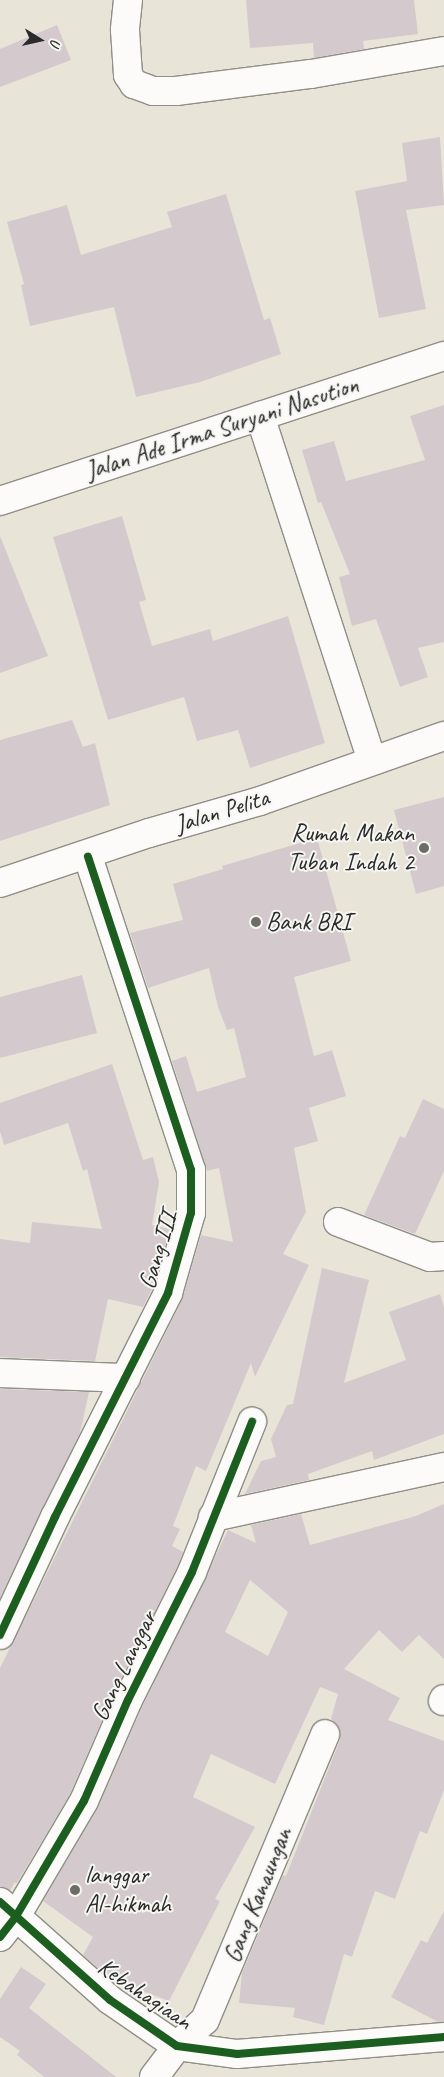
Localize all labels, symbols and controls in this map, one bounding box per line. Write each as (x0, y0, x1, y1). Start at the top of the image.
north arrow (15, 15, 65, 65)
text: U (46, 38, 64, 47)
street label: Jalan Ade Irma Suryani Nasution (82, 370, 362, 486)
street label: Jalan Pelita (171, 783, 273, 839)
place label: Rumah Makan Tuban Indah 2 (287, 819, 414, 878)
marker: Rumah Makan Tuban Indah 2 (418, 842, 430, 854)
place label: Bank BRI (266, 907, 352, 937)
marker: Bank BRI (250, 916, 262, 928)
street label: Gang III (132, 1207, 184, 1293)
street label: Gang Langgar (84, 1606, 164, 1726)
street label: Gang Kanaungan (217, 1822, 299, 1968)
place label: langgar Al-hikmah (85, 1861, 171, 1920)
marker: langgar Al-hikmah (69, 1884, 81, 1896)
street label: Kebahagiaan (92, 1952, 198, 2036)

